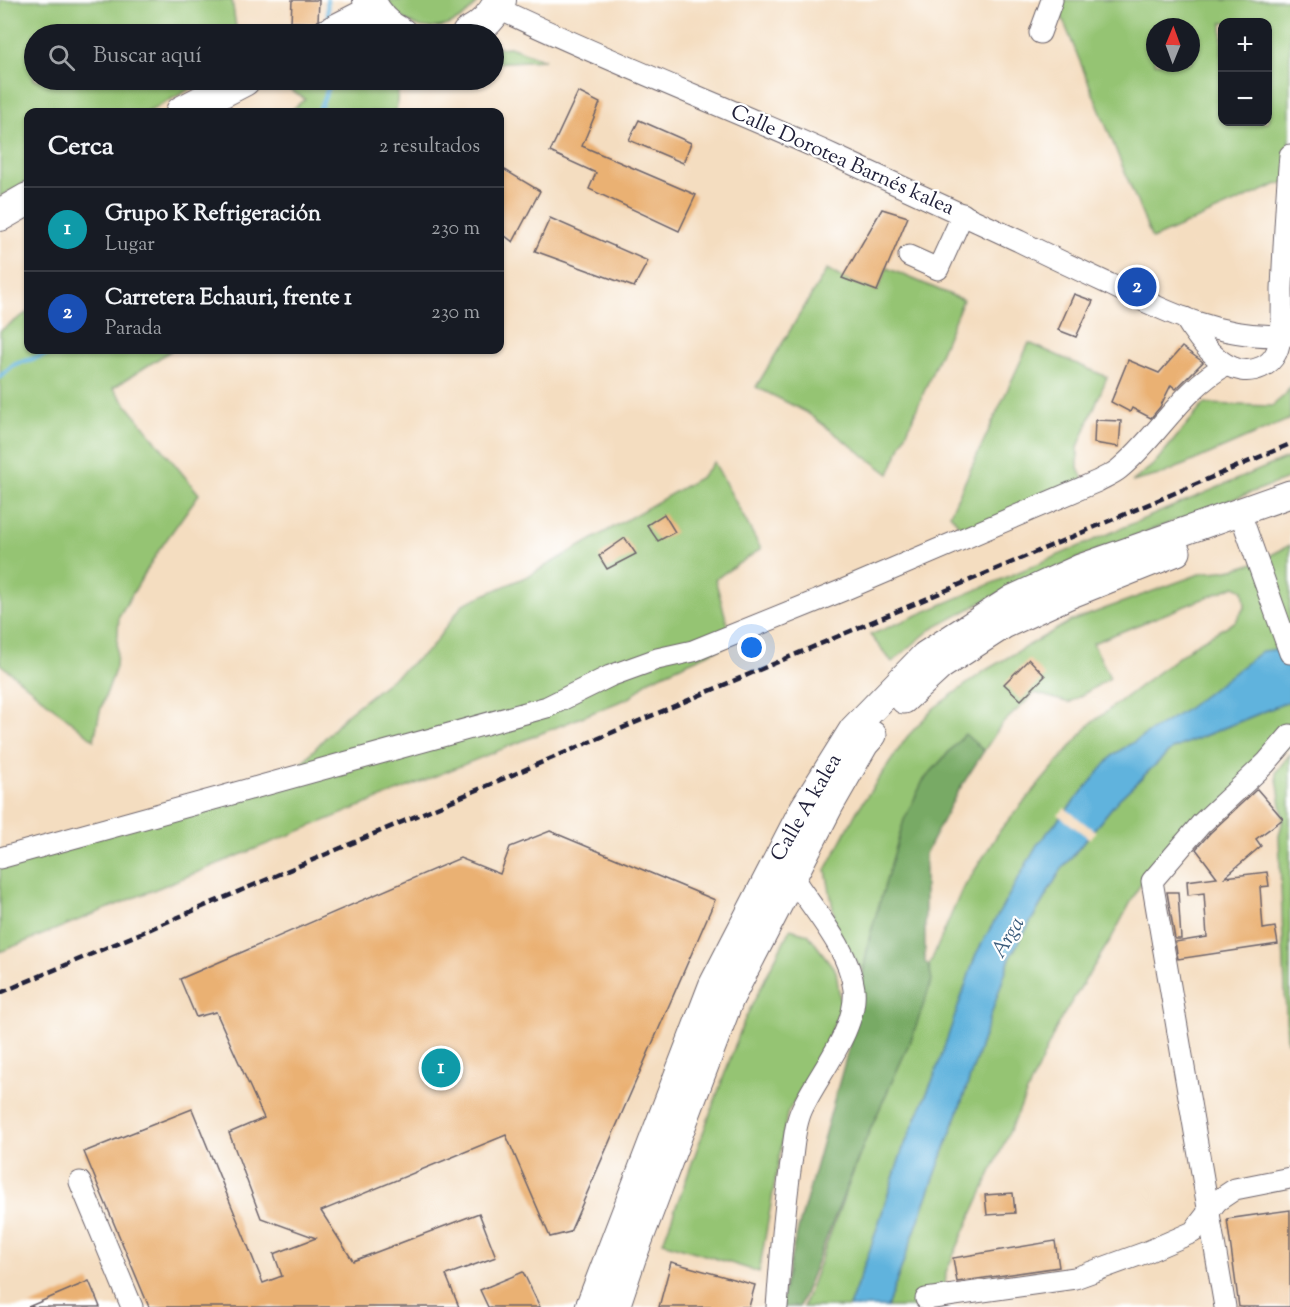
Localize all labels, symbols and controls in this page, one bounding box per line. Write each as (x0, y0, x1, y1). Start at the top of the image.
north arrow (1146, 18, 1200, 72)
map controls (1218, 18, 1272, 126)
button: + (1218, 18, 1272, 72)
search box (24, 24, 504, 90)
icon: search (45, 41, 78, 74)
text: Buscar aquí (93, 41, 202, 73)
button: − (1218, 72, 1272, 126)
street label: Calle Dorotea Barnés kalea (725, 98, 959, 224)
text: Cerca (48, 129, 114, 166)
text: 2 resultados (379, 133, 480, 162)
text: Grupo K Refrigeración (105, 199, 321, 231)
text: 1 (64, 215, 71, 244)
text: 230 m (431, 215, 480, 244)
text: Lugar (105, 231, 155, 260)
pin: 2 (1118, 264, 1156, 310)
text: Carretera Echauri, frente 1 (105, 283, 352, 315)
text: 2 (63, 299, 72, 328)
text: 230 m (431, 299, 480, 328)
text: Parada (105, 315, 162, 344)
your location (737, 633, 766, 662)
street label: Calle A kalea (764, 748, 850, 867)
water label: Arga (984, 911, 1034, 965)
pin: 1 (422, 1046, 460, 1090)

